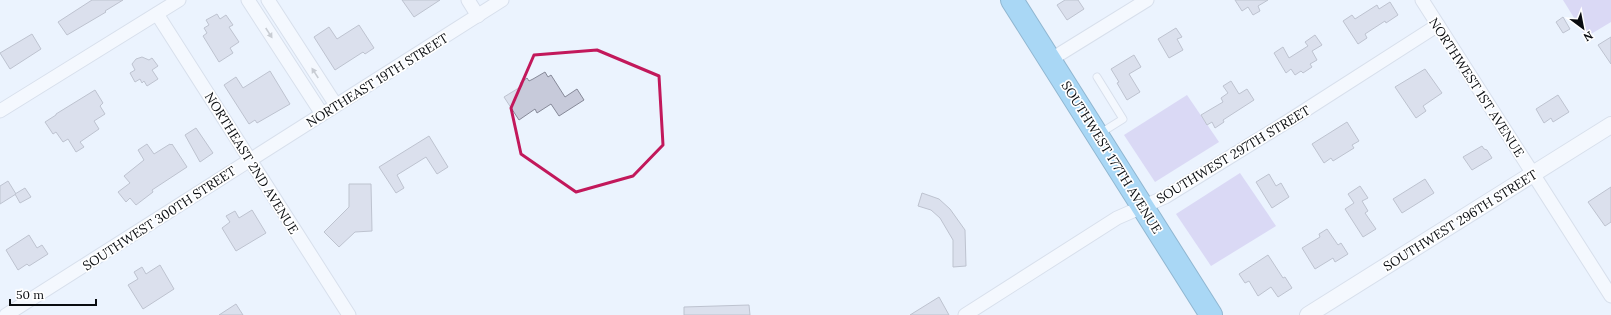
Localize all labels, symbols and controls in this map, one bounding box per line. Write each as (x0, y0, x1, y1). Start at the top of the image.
north arrow (1563, 8, 1603, 48)
street label: NORTHWEST 1ST AVENUE (1425, 14, 1528, 160)
one-way arrow (265, 28, 273, 38)
text: N (1581, 28, 1596, 45)
street label: NORTHEAST 19TH STREET (303, 29, 452, 131)
one-way arrow (311, 68, 319, 78)
street label: SOUTHWEST 177TH AVENUE (1058, 78, 1166, 237)
street label: NORTHEAST 2ND AVENUE (201, 89, 302, 237)
street label: SOUTHWEST 297TH STREET (1153, 101, 1314, 207)
street label: SOUTHWEST 300TH STREET (79, 162, 240, 274)
street label: SOUTHWEST 296TH STREET (1380, 166, 1541, 275)
scale bar (10, 281, 96, 307)
text: 50 m (16, 287, 44, 302)

